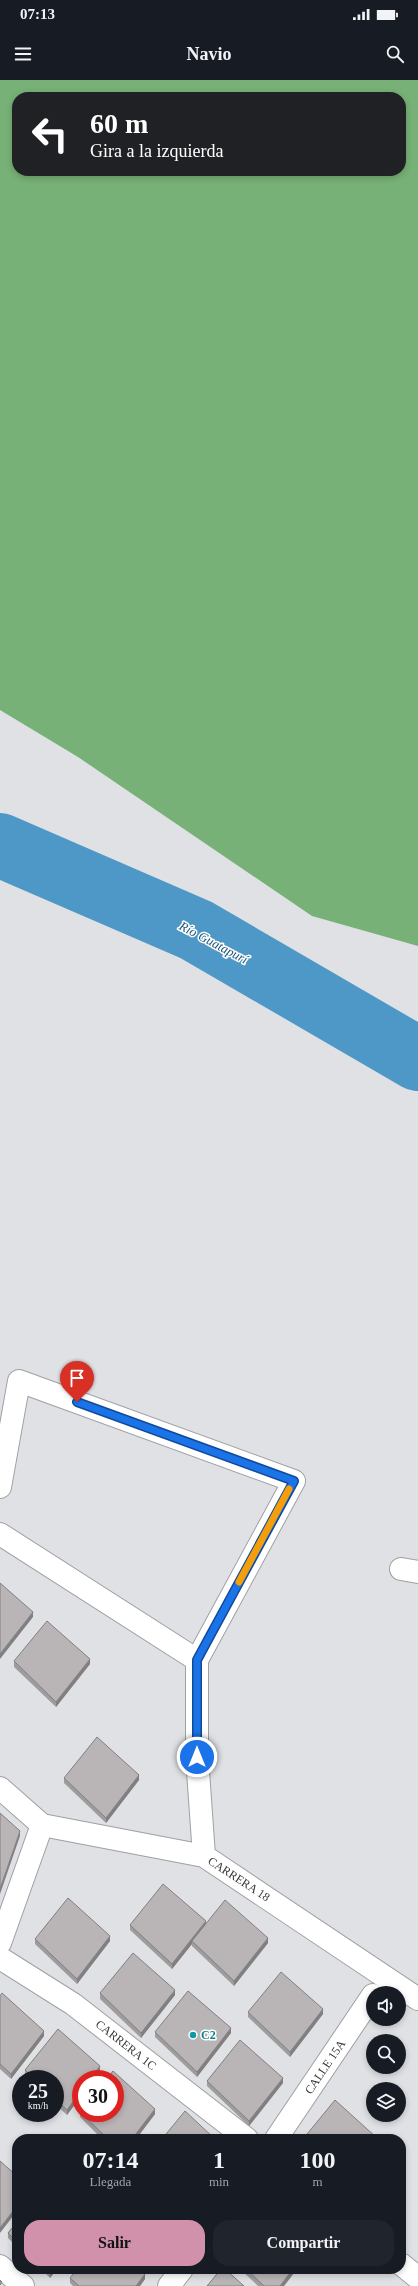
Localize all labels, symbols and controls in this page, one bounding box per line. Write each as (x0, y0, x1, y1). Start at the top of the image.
text: 07:13 (20, 6, 55, 22)
icon: menu (12, 43, 34, 65)
icon: search (384, 43, 406, 65)
text: Navio (187, 44, 232, 64)
icon: left (24, 108, 76, 160)
text: 60 m (90, 108, 148, 139)
text: Gira a la izquierda (90, 141, 223, 161)
water label: Río Guatapurí (176, 918, 252, 967)
pin (60, 1361, 94, 1402)
icon: arrive (66, 1367, 88, 1389)
position arrow (176, 1736, 218, 1778)
street label: CARRERA 18 (205, 1854, 273, 1904)
map controls (366, 1986, 406, 2122)
button: sound (366, 1986, 406, 2026)
street label: CARRERA 1C (93, 2017, 159, 2073)
place label: C2 (201, 2028, 216, 2042)
marker: C2 (188, 2030, 198, 2040)
button: search (366, 2034, 406, 2074)
street label: CALLE 15A (302, 2037, 348, 2097)
speed limit sign: 30 (72, 2070, 124, 2122)
text: 25 (28, 2080, 48, 2102)
button: layers (366, 2082, 406, 2122)
text: km/h (28, 2100, 48, 2111)
text: 07:14 (82, 2147, 138, 2173)
text: 1 (213, 2147, 225, 2173)
text: 100 (300, 2147, 336, 2173)
text: Llegada (90, 2174, 131, 2189)
text: min (209, 2174, 229, 2189)
text: m (312, 2174, 323, 2189)
button: Salir (24, 2220, 205, 2266)
button: Compartir (213, 2220, 394, 2266)

